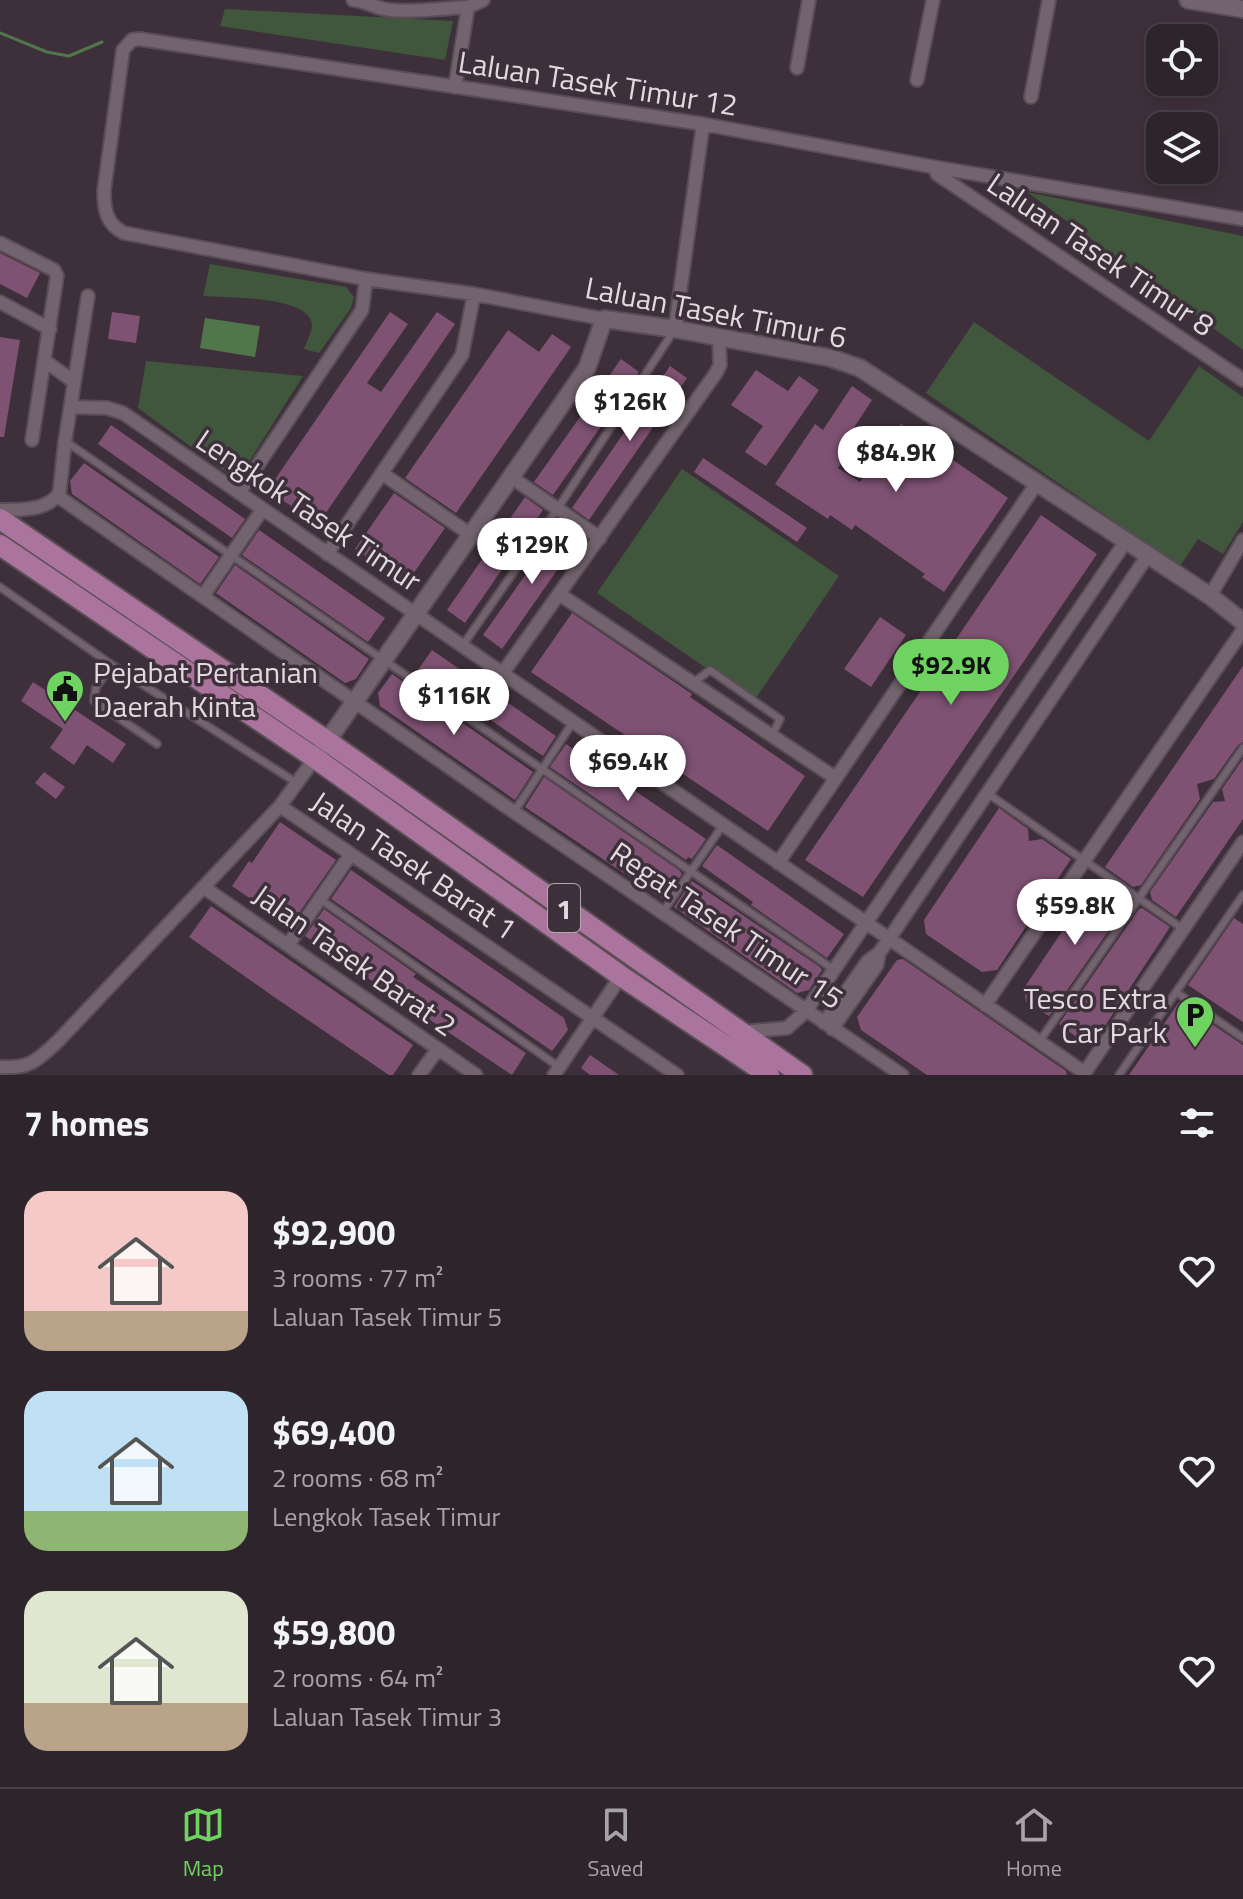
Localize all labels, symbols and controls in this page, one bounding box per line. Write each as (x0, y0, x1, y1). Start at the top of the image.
map controls (1146, 24, 1218, 184)
button: locate (1146, 24, 1218, 96)
street label: Laluan Tasek Timur 12 (455, 38, 741, 128)
button: layers (1146, 112, 1218, 184)
street label: Laluan Tasek Timur 8 (978, 161, 1224, 347)
street label: Laluan Tasek Timur 6 (581, 264, 851, 360)
pin: $126K (574, 375, 686, 443)
text: $126K (593, 381, 667, 420)
street label: Lengkok Tasek Timur (187, 417, 431, 603)
pin: $84.9K (831, 426, 961, 494)
text: $84.9K (856, 432, 936, 471)
pin: $129K (476, 518, 588, 586)
text: $129K (495, 524, 569, 563)
pin: $92.9K (886, 639, 1016, 707)
text: $92.9K (911, 645, 991, 684)
place label: Pejabat Pertanian Daerah Kinta (93, 649, 318, 729)
public building icon: Pejabat Pertanian Daerah Kinta (44, 668, 86, 723)
pin: $116K (398, 669, 510, 737)
text: $116K (417, 675, 491, 714)
pin: $69.4K (563, 735, 693, 803)
text: $69.4K (588, 741, 668, 780)
street label: Jalan Tasek Barat 1 (302, 779, 526, 951)
street label: Regat Tasek Timur 15 (601, 830, 853, 1020)
street label: Jalan Tasek Barat 2 (244, 872, 466, 1048)
pin: $59.8K (1010, 879, 1140, 947)
road number: 1 (548, 884, 580, 932)
text: $59.8K (1035, 885, 1115, 924)
place label: Tesco Extra Car Park (1023, 975, 1167, 1055)
parking icon: Tesco Extra Car Park (1174, 994, 1216, 1049)
text: 7 homes (24, 1097, 149, 1149)
icon: filters (1175, 1101, 1219, 1145)
text: $92,900 (272, 1206, 395, 1258)
icon: home (88, 1223, 184, 1319)
icon: heart (1175, 1249, 1219, 1293)
text: 3 rooms · 77 m² (272, 1258, 443, 1297)
text: Laluan Tasek Timur 5 (272, 1297, 502, 1336)
text: $69,400 (272, 1406, 395, 1458)
icon: home (88, 1423, 184, 1519)
icon: heart (1175, 1449, 1219, 1493)
text: 2 rooms · 68 m² (272, 1458, 443, 1497)
text: Lengkok Tasek Timur (272, 1497, 501, 1536)
text: $59,800 (272, 1606, 395, 1658)
icon: home (88, 1623, 184, 1719)
icon: heart (1175, 1649, 1219, 1693)
text: 2 rooms · 64 m² (272, 1658, 443, 1697)
text: Laluan Tasek Timur 3 (272, 1697, 502, 1736)
tab: Map (181, 1803, 225, 1885)
tab: Saved (588, 1803, 644, 1885)
tab: Home (1006, 1803, 1062, 1885)

